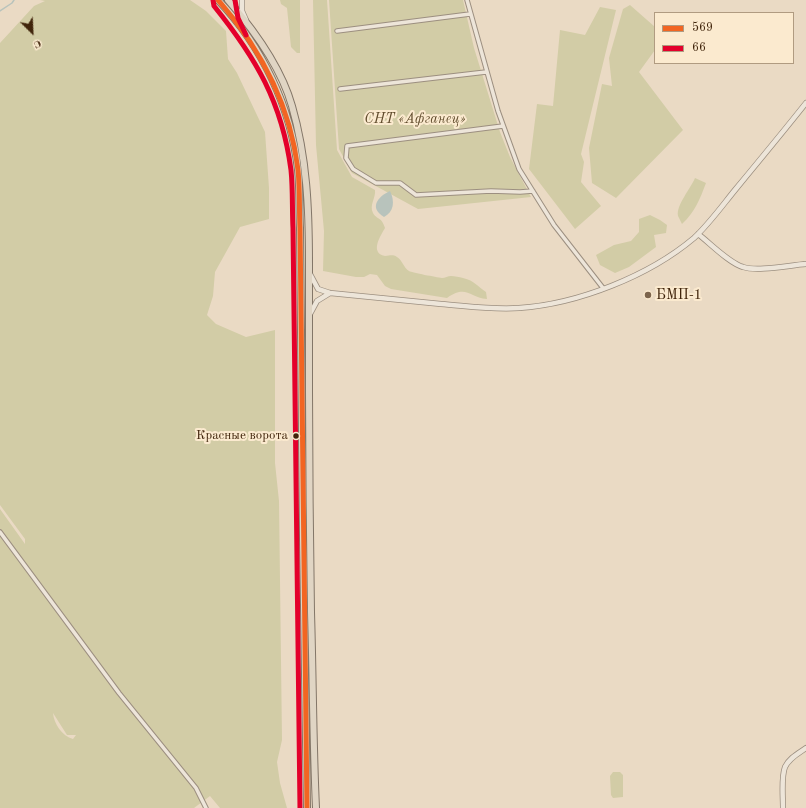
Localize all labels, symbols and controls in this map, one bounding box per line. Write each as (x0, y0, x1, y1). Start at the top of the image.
north arrow (12, 12, 52, 52)
legend (654, 12, 794, 64)
text: 569 (692, 22, 713, 34)
text: С (32, 37, 43, 50)
text: 66 (692, 42, 706, 54)
park label: СНТ «Афганец» (364, 111, 466, 127)
place label: БМП-1 (656, 287, 702, 303)
marker: БМП-1 (643, 290, 653, 300)
place label: Красные ворота (196, 428, 288, 444)
marker: Красные ворота (291, 431, 301, 441)

